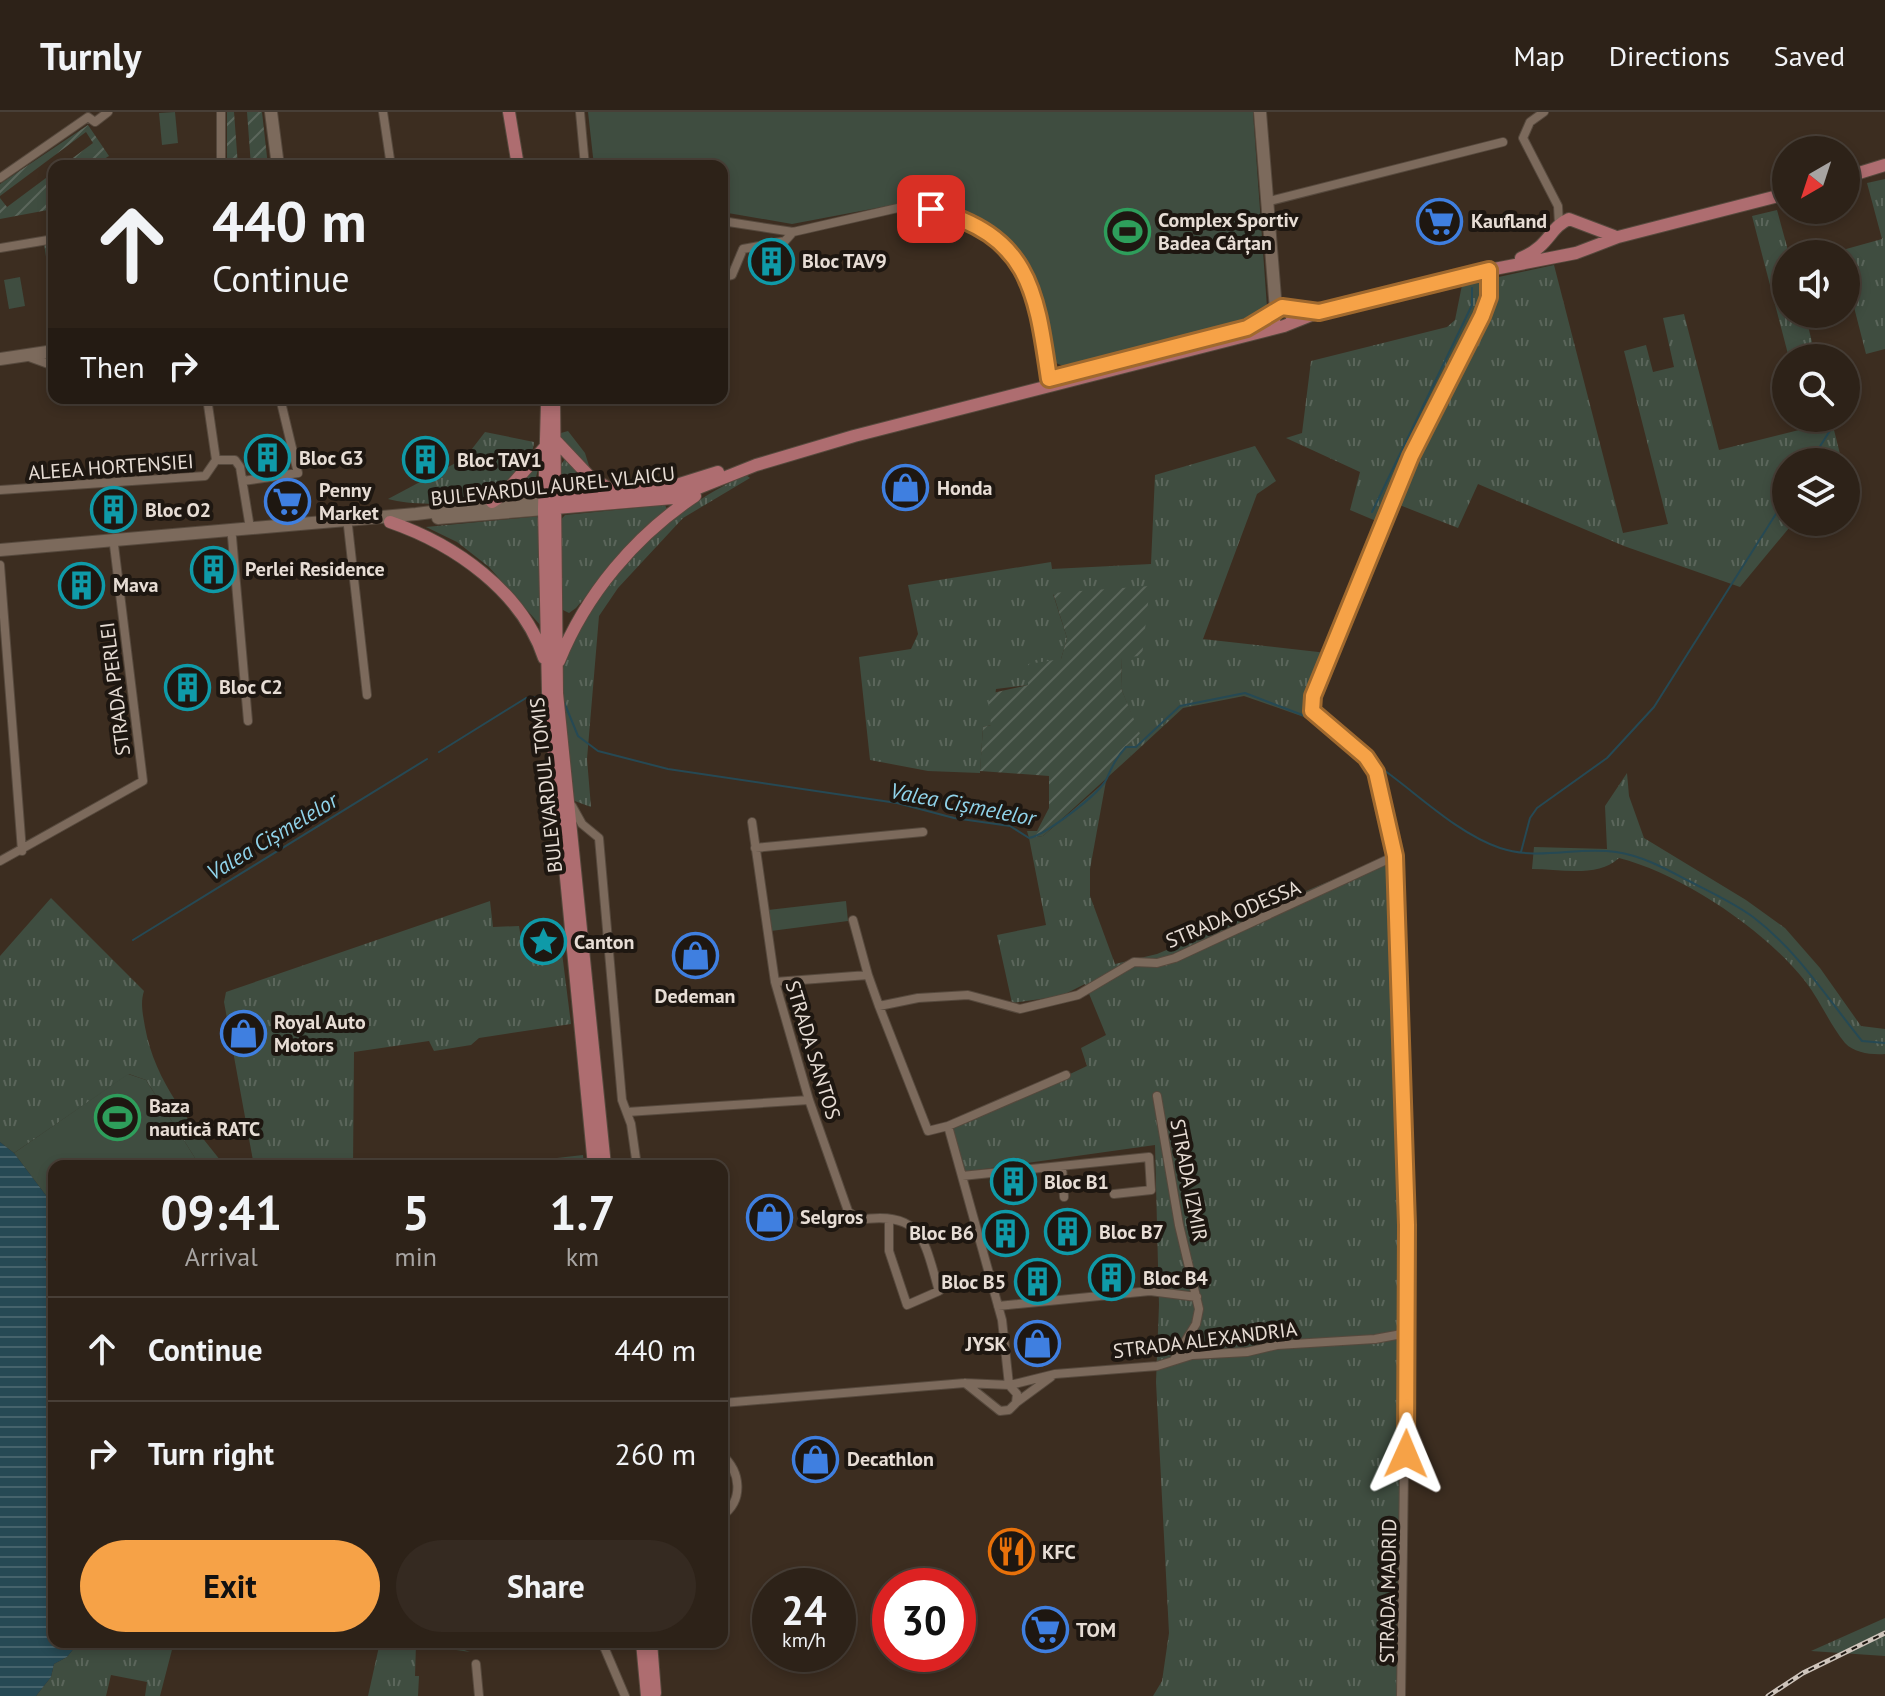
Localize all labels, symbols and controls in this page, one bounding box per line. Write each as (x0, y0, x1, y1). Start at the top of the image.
text: Turnly (40, 31, 141, 80)
text: Map (1514, 37, 1565, 74)
text: Directions (1609, 37, 1730, 74)
text: Saved (1774, 37, 1845, 74)
north arrow (1772, 136, 1860, 224)
map controls (1772, 136, 1860, 536)
pin (897, 175, 965, 243)
text: 440 m (212, 185, 367, 257)
icon: arrive (909, 187, 953, 231)
icon: ahead (80, 192, 184, 296)
supermarket icon: Kaufland (1416, 197, 1464, 245)
place label: Complex Sportiv Badea Cârțan (1158, 207, 1299, 256)
sports icon: Complex Sportiv Badea Cârțan (1103, 208, 1151, 256)
place label: Kaufland (1471, 208, 1547, 234)
building icon: Bloc TAV9 (747, 237, 795, 285)
button: sound (1772, 240, 1860, 328)
place label: Bloc TAV9 (802, 248, 887, 274)
text: Continue (212, 255, 350, 302)
icon: right (161, 344, 205, 388)
button: search (1772, 344, 1860, 432)
text: Then (80, 347, 145, 386)
building icon: Bloc G3 (244, 434, 292, 482)
building icon: Bloc TAV1 (402, 436, 450, 484)
place label: Bloc G3 (299, 445, 364, 471)
place label: Bloc TAV1 (457, 447, 542, 473)
street label: ALEEA HORTENSIEI (27, 448, 195, 486)
button: layers (1772, 448, 1860, 536)
street label: BULEVARDUL AUREL VLAICU (430, 460, 676, 512)
shop icon: Honda (882, 464, 930, 512)
place label: Honda (937, 475, 992, 501)
supermarket icon: Penny Market (264, 477, 312, 525)
place label: Penny Market (319, 477, 379, 526)
building icon: Bloc O2 (90, 486, 138, 534)
place label: Bloc O2 (145, 497, 211, 523)
building icon: Perlei Residence (190, 545, 238, 593)
place label: Perlei Residence (245, 556, 385, 582)
building icon: Mava (58, 561, 106, 609)
place label: Mava (113, 572, 158, 598)
street label: STRADA PERLEI (94, 621, 136, 757)
building icon: Bloc C2 (164, 663, 212, 711)
place label: Bloc C2 (219, 674, 283, 700)
street label: BULEVARDUL TOMIS (524, 696, 568, 874)
water label: Valea Cișmelelor (888, 776, 1040, 832)
water label: Valea Cișmelelor (202, 785, 344, 886)
street label: STRADA ODESSA (1162, 874, 1305, 954)
place icon: Canton (519, 918, 567, 966)
place label: Canton (574, 929, 634, 955)
shop icon: Dedeman (671, 932, 719, 980)
street label: STRADA SANTOS (780, 977, 846, 1123)
place label: Dedeman (655, 983, 735, 1009)
shop icon: Royal Auto Motors (219, 1009, 267, 1057)
place label: Royal Auto Motors (274, 1009, 366, 1058)
sports icon: Baza nautică RATC (94, 1093, 142, 1141)
place label: Baza nautică RATC (149, 1093, 260, 1142)
street label: STRADA IZMIR (1164, 1117, 1214, 1243)
building icon: Bloc B1 (989, 1158, 1037, 1206)
place label: Bloc B1 (1044, 1169, 1109, 1195)
text: 09:41 (160, 1181, 282, 1243)
text: 5 (402, 1181, 429, 1243)
text: 1.7 (549, 1181, 616, 1243)
shop icon: Selgros (745, 1193, 793, 1241)
place label: Selgros (800, 1204, 864, 1230)
building icon: Bloc B7 (1044, 1208, 1092, 1256)
building icon: Bloc B6 (981, 1209, 1029, 1257)
place label: Bloc B7 (1099, 1219, 1164, 1245)
place label: Bloc B6 (909, 1220, 974, 1246)
text: Arrival (185, 1240, 258, 1273)
text: min (395, 1240, 437, 1273)
text: km (566, 1240, 599, 1273)
building icon: Bloc B4 (1088, 1254, 1136, 1302)
building icon: Bloc B5 (1013, 1258, 1061, 1306)
place label: Bloc B4 (1143, 1265, 1209, 1291)
place label: Bloc B5 (941, 1269, 1006, 1295)
street label: STRADA ALEXANDRIA (1112, 1316, 1299, 1364)
shop icon: JYSK (1014, 1320, 1062, 1368)
icon: ahead (80, 1327, 124, 1371)
text: Continue (148, 1330, 262, 1369)
text: 440 m (615, 1330, 696, 1369)
place label: JYSK (964, 1331, 1008, 1357)
position arrow (1364, 1412, 1448, 1496)
icon: right (80, 1431, 124, 1475)
text: Turn right (148, 1434, 274, 1473)
text: 260 m (615, 1434, 696, 1473)
shop icon: Decathlon (792, 1435, 840, 1483)
place label: Decathlon (847, 1446, 934, 1472)
street label: STRADA MADRID (1374, 1518, 1402, 1664)
restaurant icon: KFC (987, 1528, 1035, 1576)
place label: KFC (1042, 1539, 1076, 1565)
button: Exit (80, 1540, 380, 1632)
button: Share (396, 1540, 696, 1632)
speed limit sign: 30 (872, 1568, 976, 1672)
text: 24 (781, 1584, 827, 1636)
supermarket icon: TOM (1021, 1606, 1069, 1654)
place label: TOM (1076, 1617, 1116, 1643)
text: km/h (782, 1627, 826, 1653)

